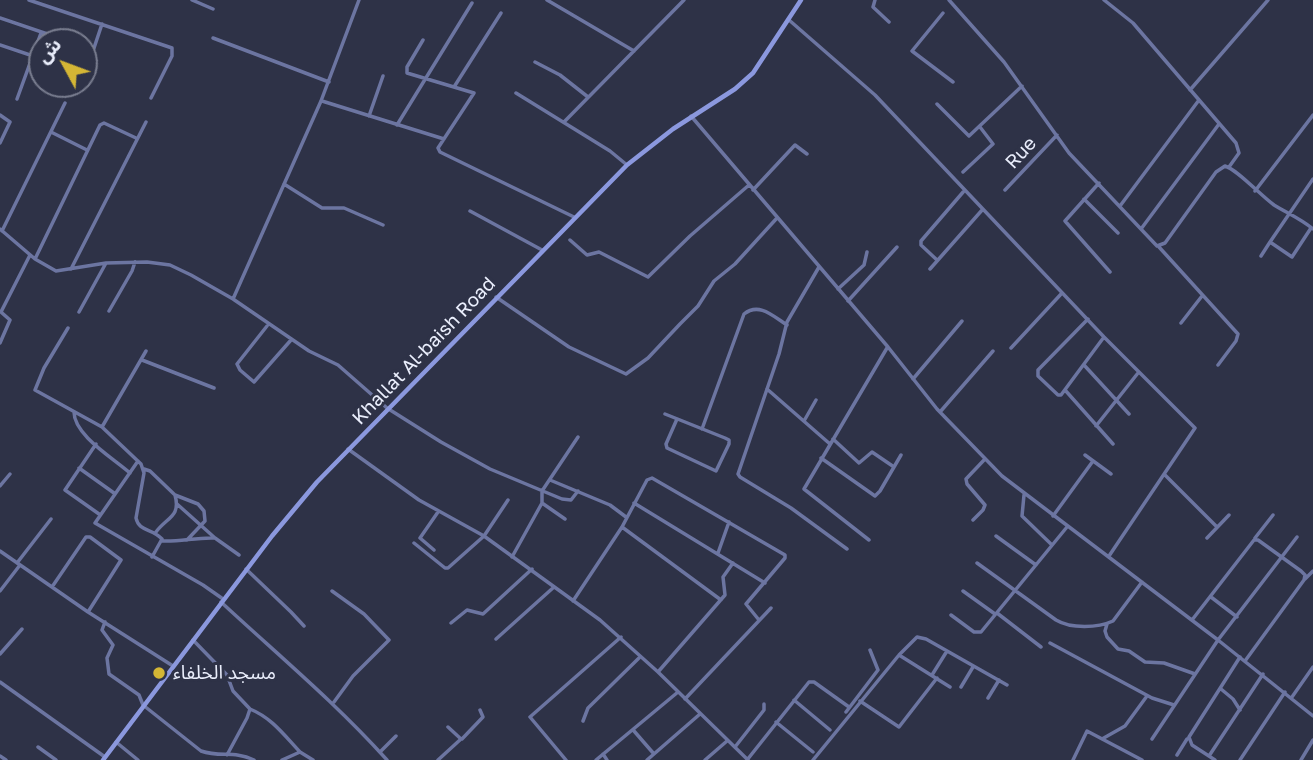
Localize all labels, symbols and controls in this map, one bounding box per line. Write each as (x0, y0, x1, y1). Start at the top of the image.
north arrow (28, 28, 98, 98)
text: ش (31, 33, 66, 68)
street label: Rue (1001, 132, 1041, 174)
street label: Khallat Al-baish Road (348, 273, 500, 429)
place label: مسجد الخلفاء (173, 662, 276, 684)
marker: مسجد الخلفاء (151, 665, 167, 681)

